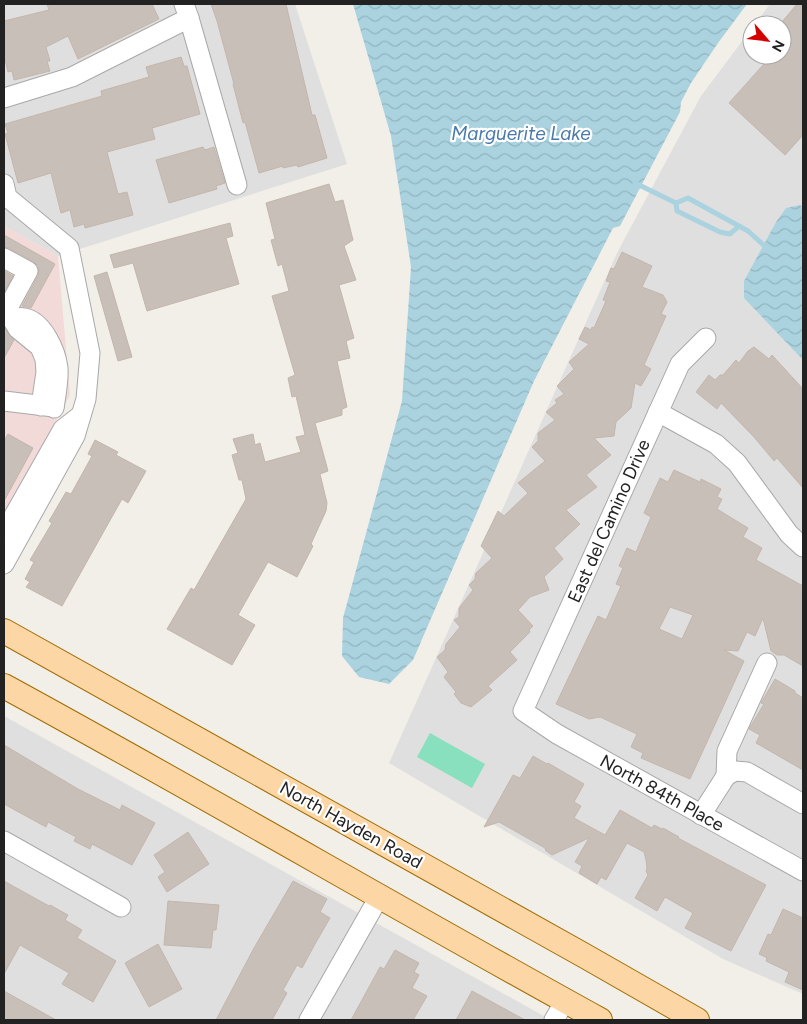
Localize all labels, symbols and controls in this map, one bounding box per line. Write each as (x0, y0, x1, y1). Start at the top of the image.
north arrow (742, 15, 792, 65)
text: N (768, 37, 788, 55)
water label: Marguerite Lake (451, 122, 591, 145)
street label: East del Camino Drive (563, 436, 655, 606)
street label: North 84th Place (596, 750, 728, 836)
street label: North Hayden Road (276, 777, 426, 873)

